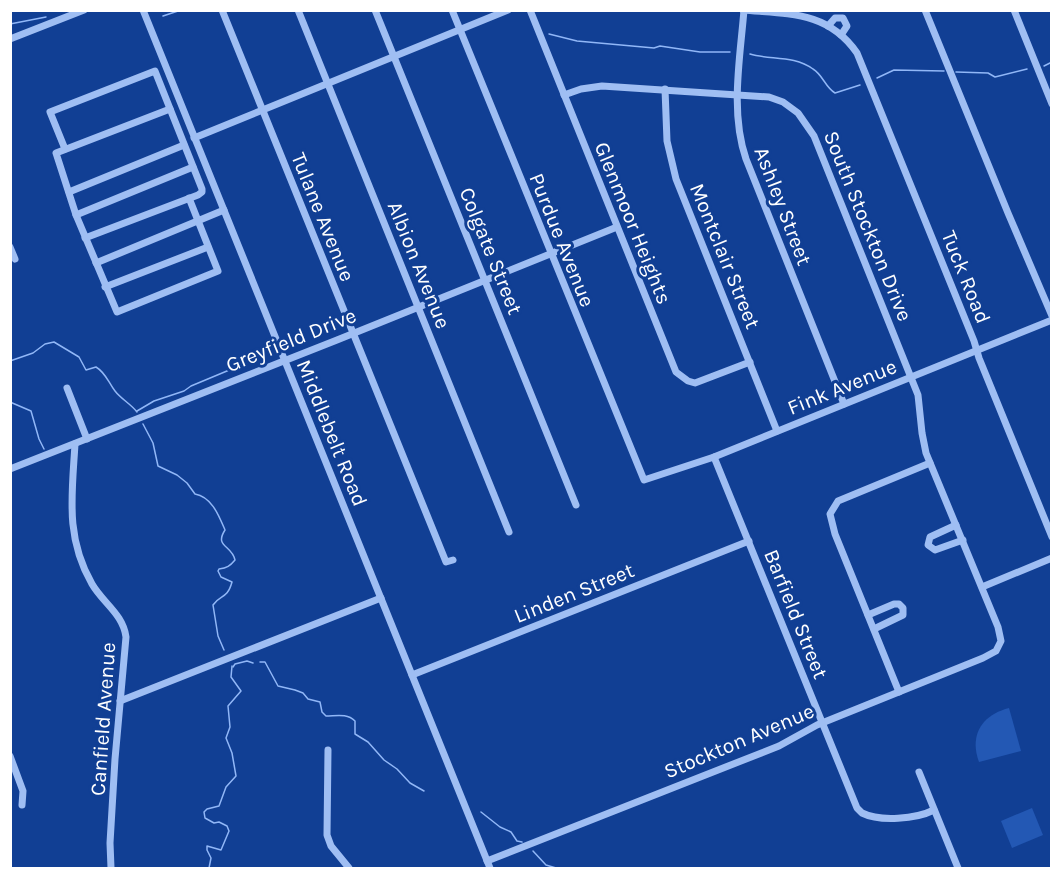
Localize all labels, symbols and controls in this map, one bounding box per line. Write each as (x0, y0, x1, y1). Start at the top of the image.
street label: South Stockton Drive (819, 127, 917, 325)
street label: Glenmoor Heights (590, 138, 676, 308)
street label: Ashley Street (749, 143, 817, 269)
street label: Tulane Avenue (286, 149, 360, 285)
street label: Purdue Avenue (524, 170, 600, 310)
street label: Montclair Street (685, 180, 765, 332)
street label: Colgate Street (455, 184, 527, 318)
street label: Albion Avenue (383, 198, 455, 332)
street label: Tuck Road (937, 227, 995, 327)
street label: Greyfield Drive (222, 303, 360, 377)
street label: Fink Avenue (784, 354, 900, 420)
street label: Middlebelt Road (292, 356, 372, 510)
street label: Barfield Street (759, 546, 833, 682)
street label: Linden Street (510, 558, 638, 628)
street label: Canfield Avenue (86, 641, 120, 797)
street label: Stockton Avenue (660, 699, 818, 783)

